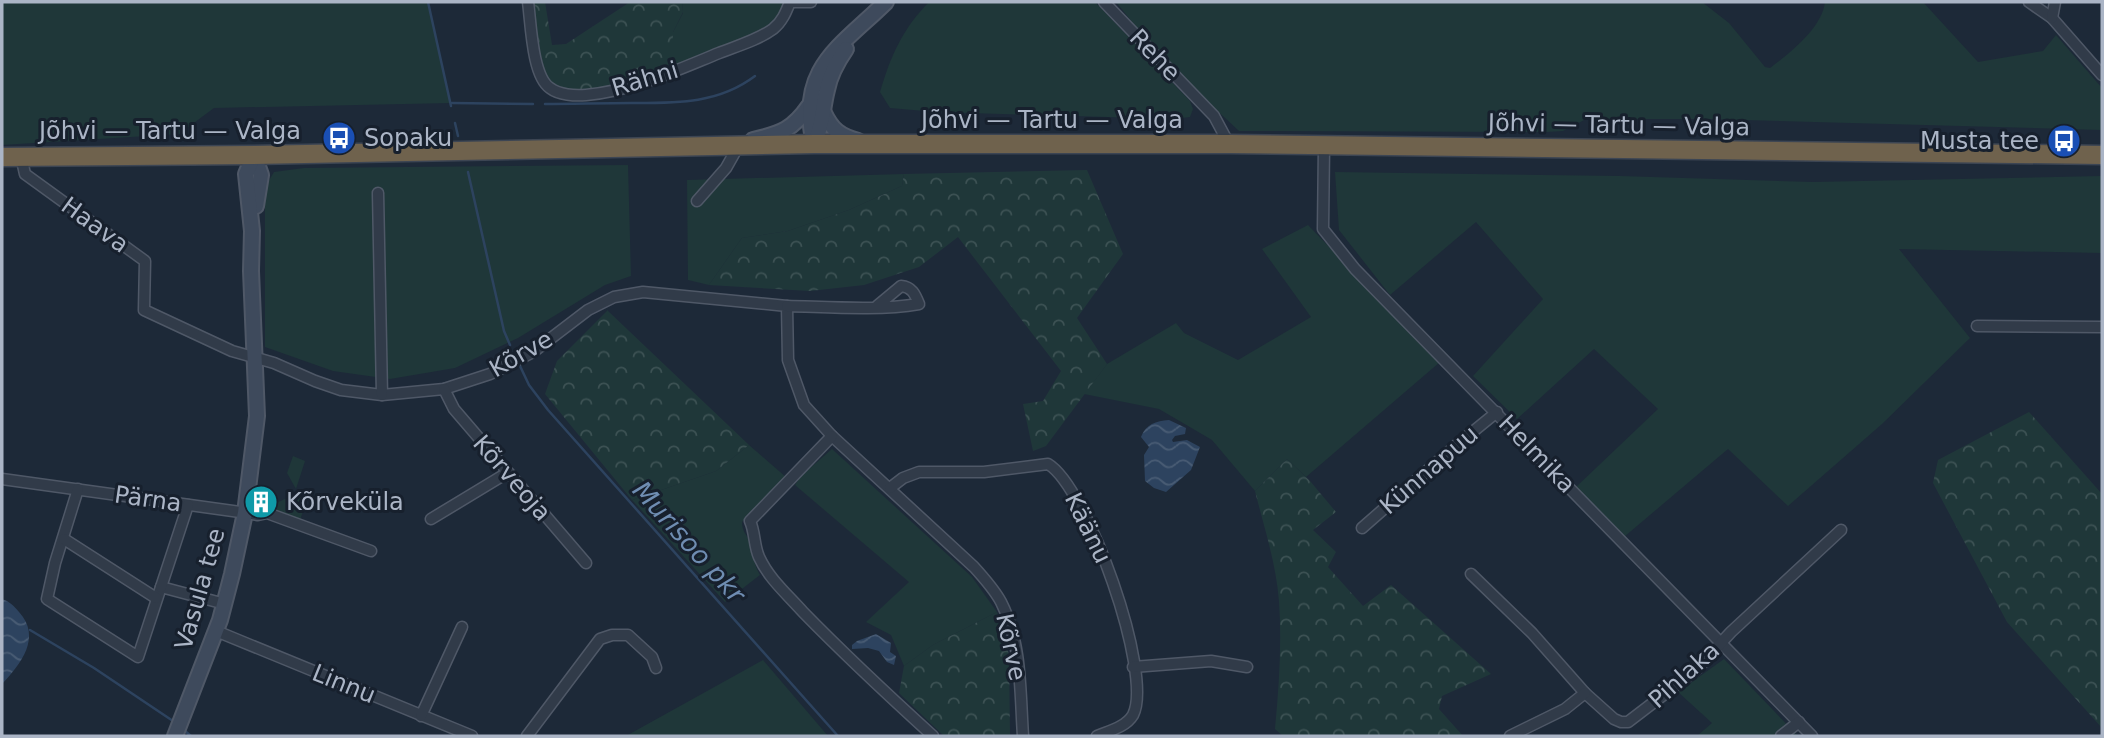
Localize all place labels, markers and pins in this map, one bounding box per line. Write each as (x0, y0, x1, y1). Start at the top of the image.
bus stop icon: Sopaku (320, 119, 358, 157)
bus stop icon: Musta tee (2045, 122, 2083, 160)
place label: Sopaku (364, 124, 452, 152)
place label: Musta tee (1920, 127, 2039, 155)
building icon: Kõrveküla (242, 483, 280, 521)
place label: Kõrveküla (286, 488, 404, 516)

